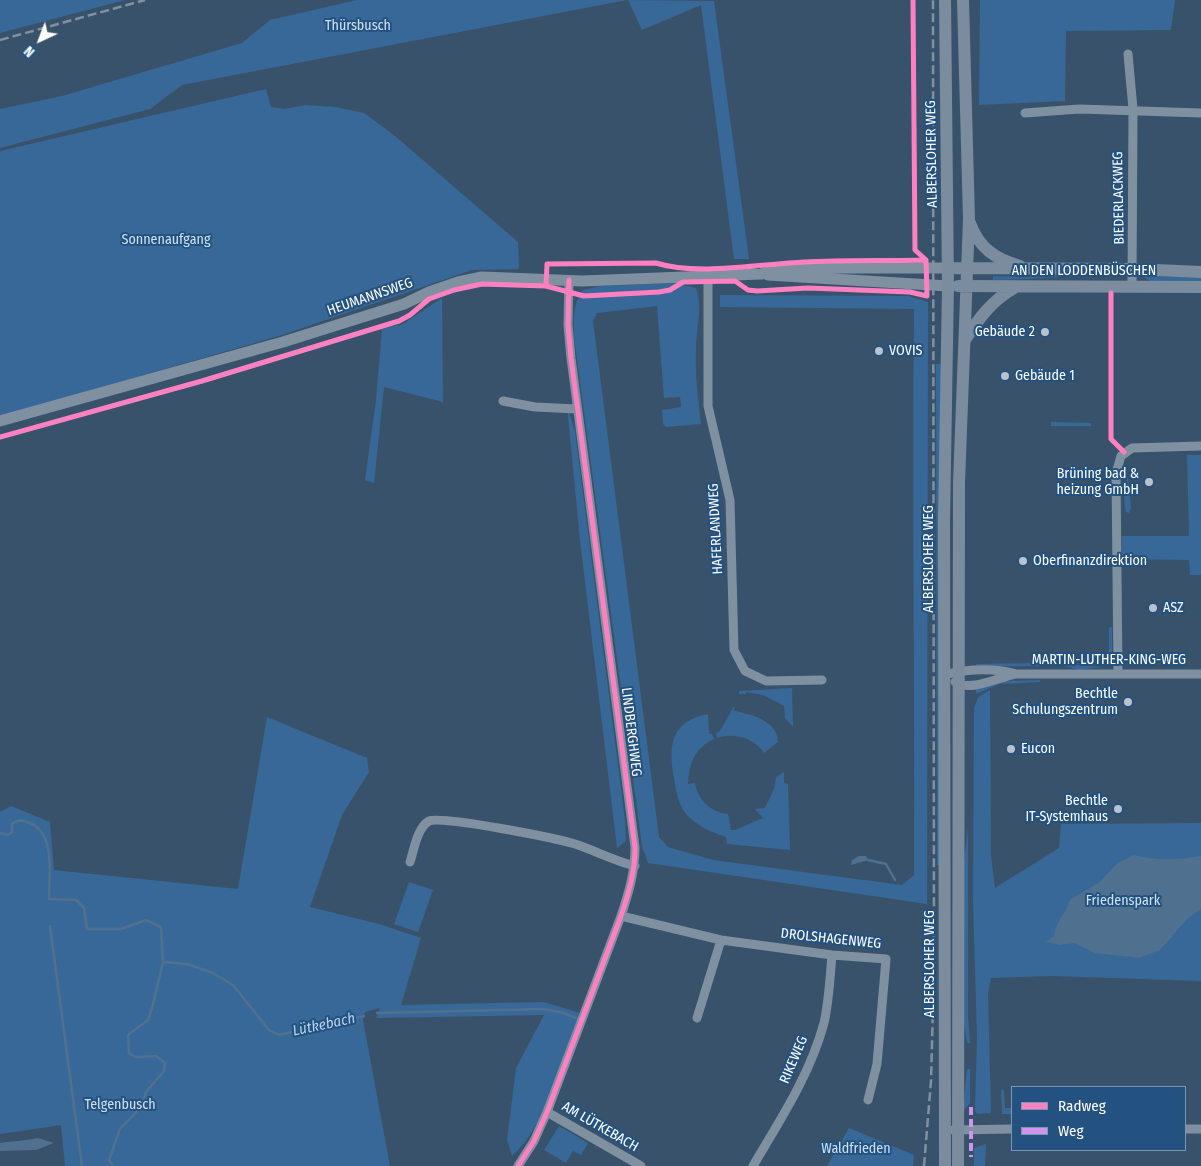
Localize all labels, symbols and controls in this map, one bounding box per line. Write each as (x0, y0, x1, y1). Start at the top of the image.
north arrow (15, 15, 65, 65)
park label: Thürsbusch (325, 18, 391, 34)
text: N (21, 42, 38, 60)
street label: ALBERSLOHER WEG (923, 100, 941, 208)
street label: BIEDERLACKWEG (1110, 151, 1128, 245)
park label: Sonnenaufgang (122, 232, 210, 248)
street label: AN DEN LODDENBÜSCHEN (1012, 263, 1156, 279)
street label: HEUMANNSWEG (325, 275, 415, 319)
place label: Gebäude 2 (975, 324, 1035, 340)
marker: Gebäude 2 (1039, 326, 1051, 338)
place label: VOVIS (889, 343, 923, 359)
marker: VOVIS (873, 345, 885, 357)
place label: Gebäude 1 (1015, 368, 1075, 384)
marker: Gebäude 1 (999, 370, 1011, 382)
place label: Brüning bad & heizung GmbH (1056, 466, 1139, 498)
marker: Brüning bad & heizung GmbH (1143, 476, 1155, 488)
street label: HAFERLANDWEG (705, 483, 727, 575)
street label: ALBERSLOHER WEG (921, 505, 937, 613)
place label: Oberfinanzdirektion (1033, 553, 1147, 569)
marker: Oberfinanzdirektion (1017, 555, 1029, 567)
place label: ASZ (1163, 600, 1184, 616)
marker: ASZ (1147, 602, 1159, 614)
street label: MARTIN-LUTHER-KING-WEG (1032, 652, 1186, 668)
street label: LINDBERGHWEG (617, 686, 645, 778)
place label: Bechtle Schulungszentrum (1012, 686, 1118, 719)
marker: Bechtle Schulungszentrum (1122, 696, 1134, 708)
place label: Eucon (1021, 741, 1055, 757)
marker: Eucon (1005, 743, 1017, 755)
place label: Bechtle IT-Systemhaus (1025, 793, 1108, 826)
marker: Bechtle IT-Systemhaus (1112, 803, 1124, 815)
park label: Friedenspark (1086, 893, 1160, 909)
street label: ALBERSLOHER WEG (922, 910, 938, 1018)
street label: DROLSHAGENWEG (780, 925, 882, 953)
water label: Lütkebach (291, 1010, 357, 1040)
street label: RIKEWEG (776, 1034, 812, 1086)
legend (1011, 1086, 1186, 1151)
park label: Telgenbusch (84, 1097, 156, 1113)
text: Radweg (1058, 1097, 1106, 1115)
street label: AM LÜTKEBACH (559, 1098, 641, 1156)
text: Weg (1058, 1122, 1084, 1140)
park label: Waldfrieden (821, 1141, 891, 1157)

